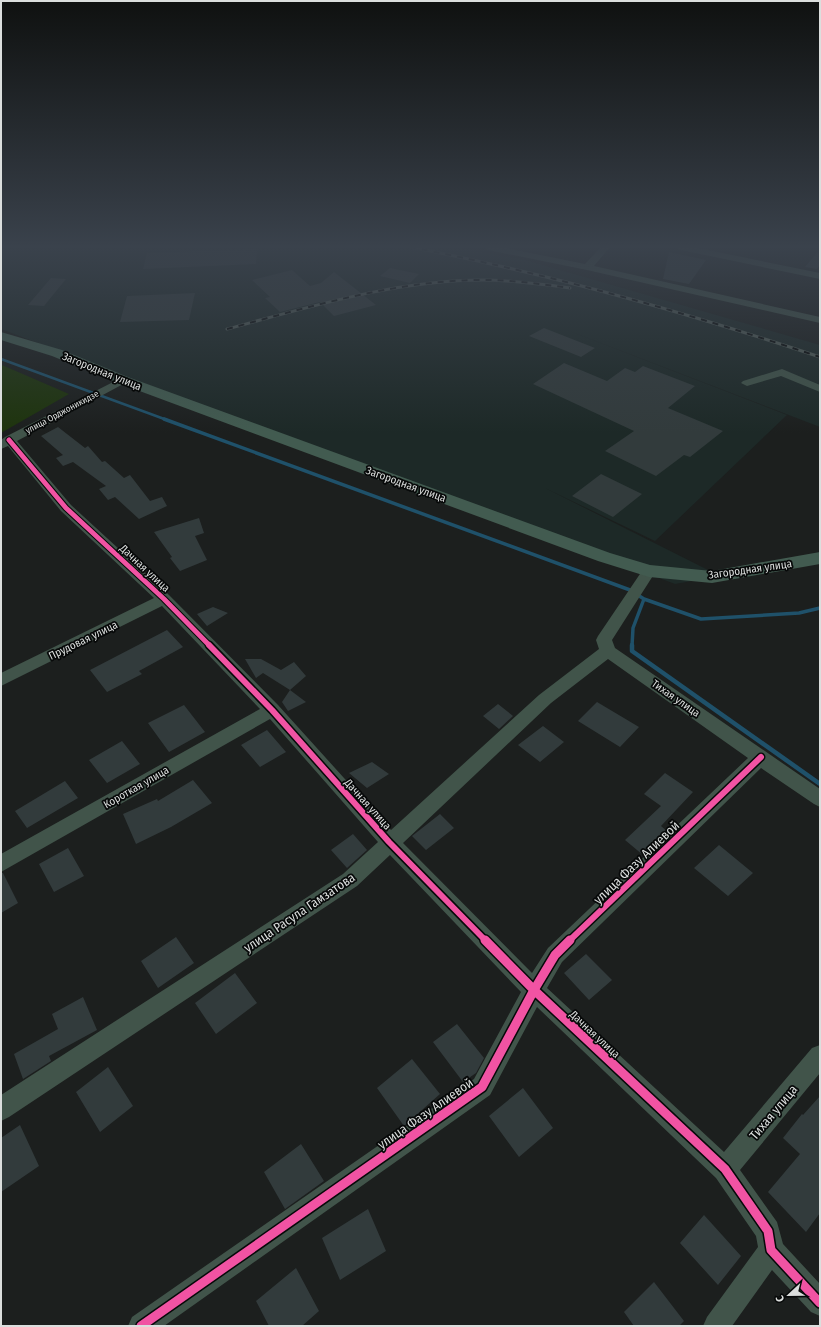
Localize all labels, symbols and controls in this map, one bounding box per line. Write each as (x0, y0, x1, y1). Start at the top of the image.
street label: Загородная улица (60, 350, 143, 393)
street label: улица Орджоникидзе (24, 388, 101, 436)
street label: Загородная улица (364, 464, 448, 505)
street label: Дачная улица (116, 541, 172, 595)
street label: Загородная улица (707, 557, 793, 582)
street label: Прудовая улица (47, 618, 120, 663)
street label: Тихая улица (649, 677, 703, 720)
street label: Короткая улица (101, 763, 171, 811)
street label: Дачная улица (341, 776, 394, 832)
street label: улица Фазу Алиевой (590, 818, 682, 907)
street label: улица Расула Гамзатова (241, 870, 358, 955)
street label: Дачная улица (566, 1007, 622, 1061)
street label: улица Фазу Алиевой (375, 1075, 476, 1152)
street label: Тихая улица (746, 1082, 801, 1143)
north arrow (769, 1275, 809, 1315)
text: С (773, 1293, 787, 1304)

